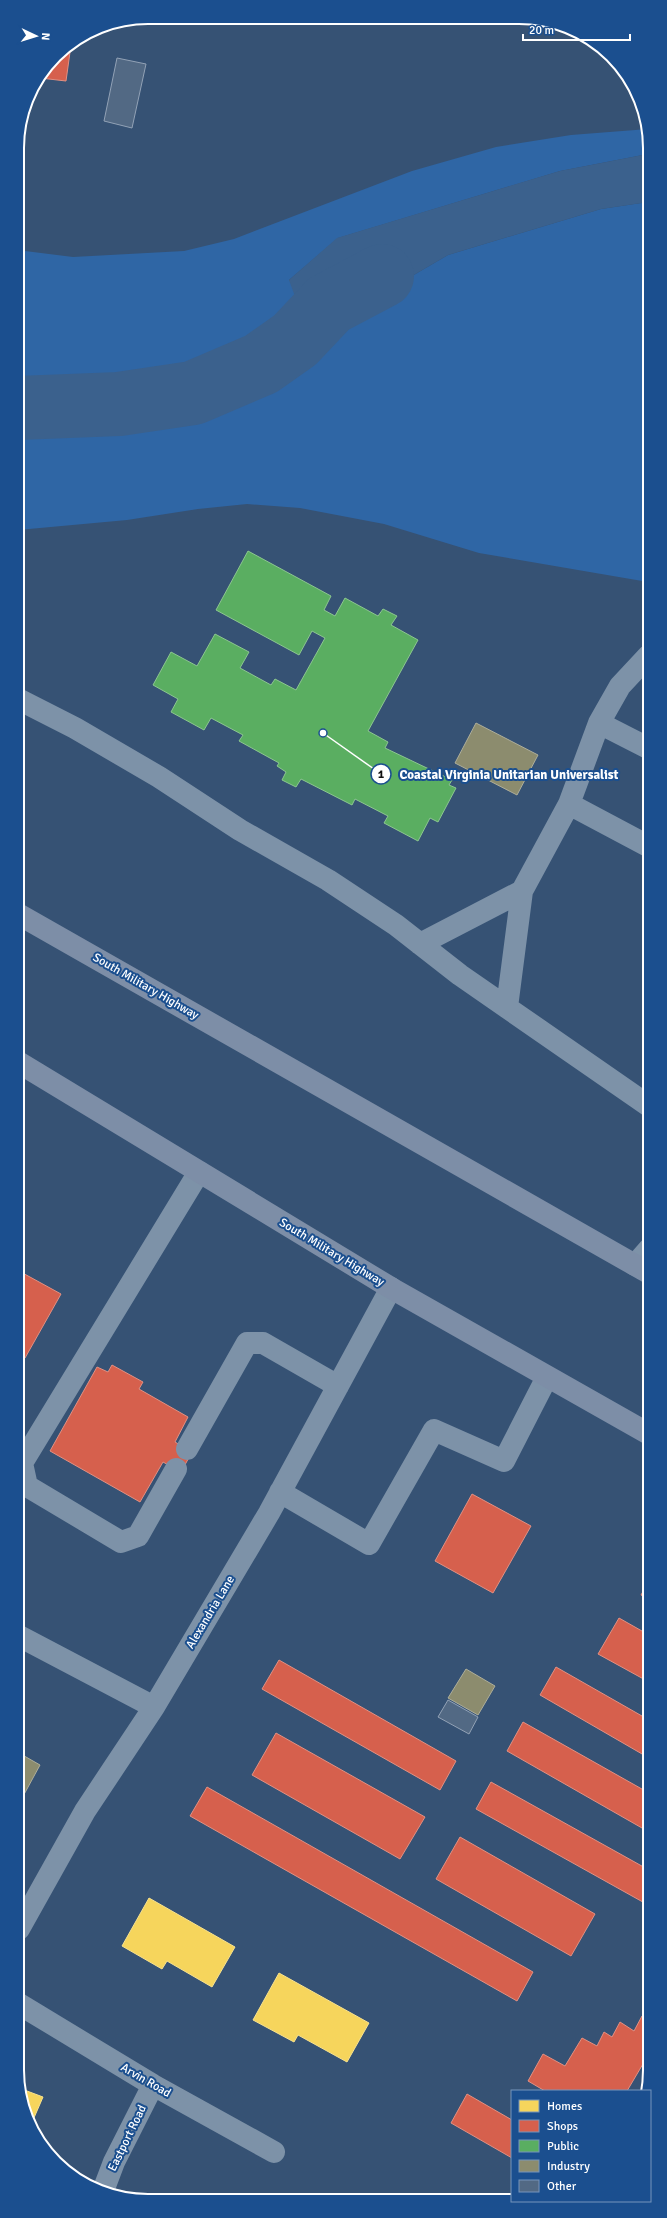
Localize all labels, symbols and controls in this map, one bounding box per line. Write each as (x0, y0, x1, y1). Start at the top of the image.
north arrow (16, 16, 56, 56)
scale bar (523, 16, 630, 42)
text: 20 m (529, 23, 554, 38)
text: N (39, 32, 52, 41)
callout: Coastal Virginia Unitarian Universalist (371, 762, 626, 787)
text: 1 (378, 767, 385, 782)
text: Coastal Virginia Unitarian Universalist (399, 767, 619, 783)
street label: South Military Highway (90, 950, 202, 1023)
street label: South Military Highway (277, 1215, 387, 1290)
street label: Alexandria Lane (183, 1573, 238, 1651)
street label: Arvin Road (118, 2060, 174, 2101)
legend (511, 2090, 651, 2202)
text: Homes (547, 2099, 582, 2114)
street label: Eastport Road (105, 2103, 150, 2174)
text: Shops (547, 2119, 578, 2134)
text: Public (547, 2139, 579, 2154)
text: Industry (547, 2159, 590, 2174)
text: Other (547, 2179, 577, 2194)

